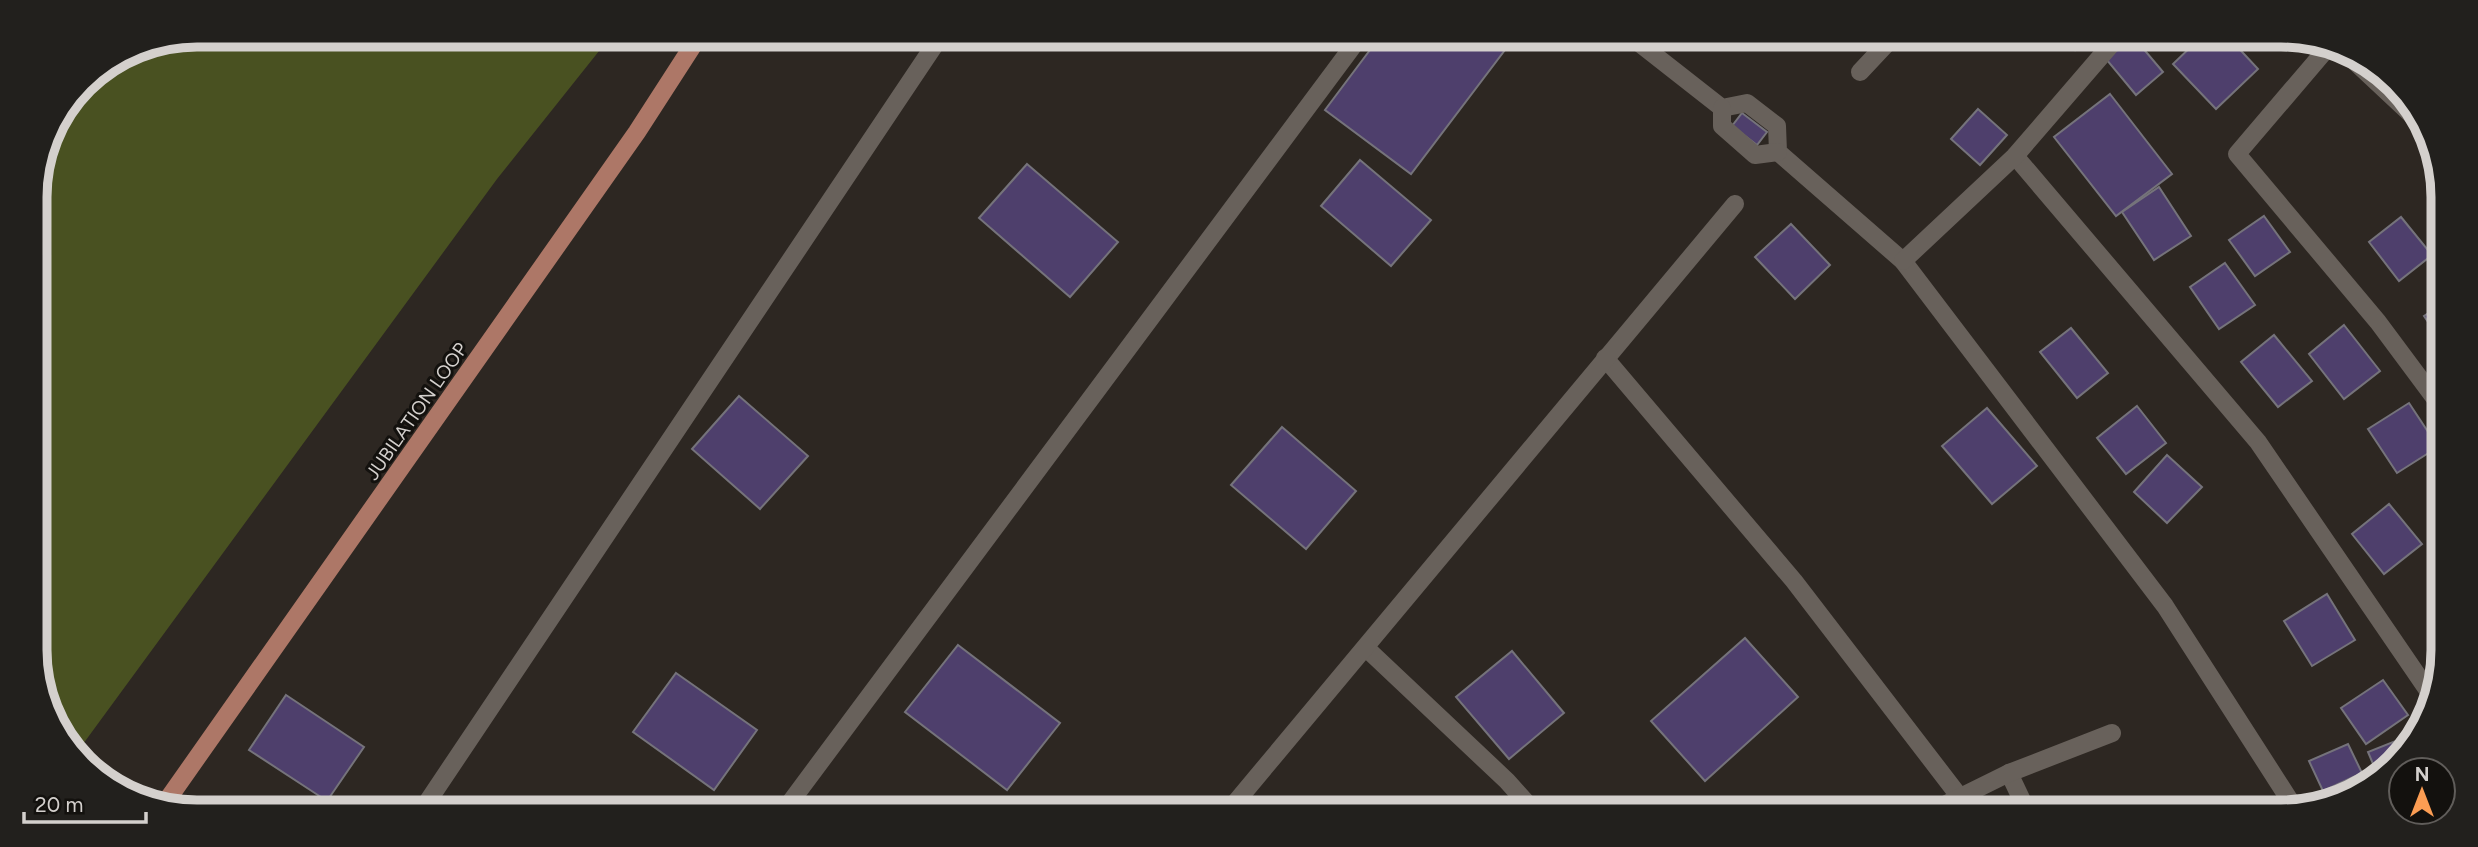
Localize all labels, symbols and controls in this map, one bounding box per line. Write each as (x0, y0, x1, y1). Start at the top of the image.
street label: JUBILATION LOOP (360, 338, 472, 484)
north arrow (2387, 756, 2457, 826)
text: N (2415, 763, 2429, 786)
scale bar (24, 780, 147, 824)
text: 20 m (35, 792, 83, 817)

